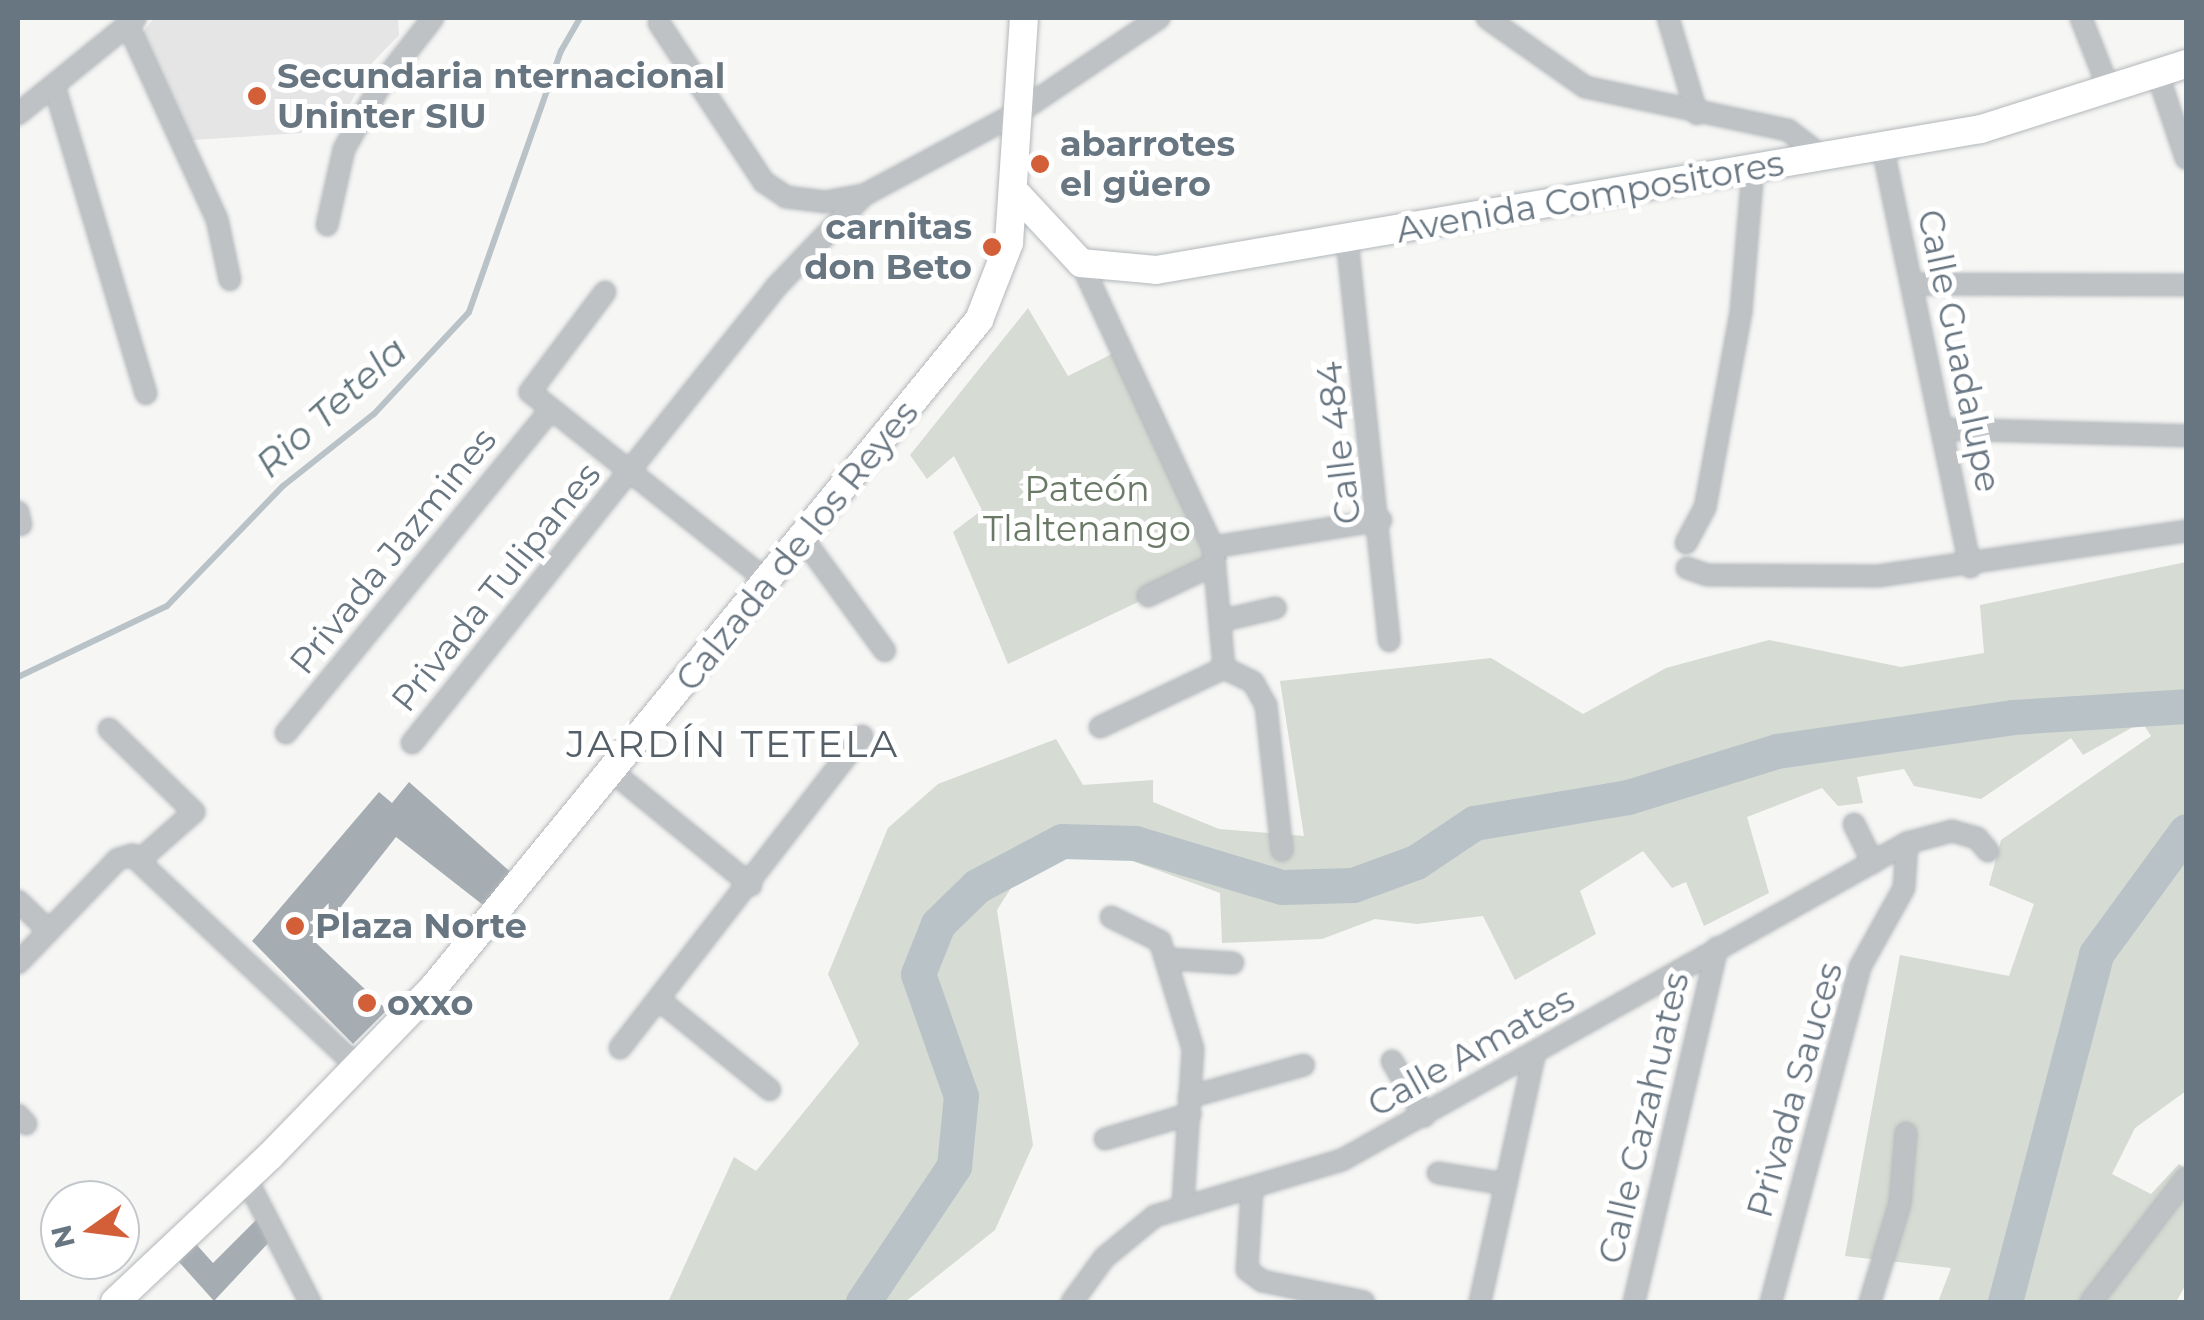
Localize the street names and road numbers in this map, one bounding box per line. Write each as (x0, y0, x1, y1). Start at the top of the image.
street label: Avenida Compositores (1393, 142, 1787, 252)
street label: Calle Guadalupe (1909, 206, 2009, 496)
street label: Calle 484 (1308, 359, 1370, 527)
street label: Calzada de los Reyes (667, 392, 927, 700)
street label: Privada Jazmines (281, 419, 505, 683)
street label: Privada Tulipanes (383, 454, 609, 720)
street label: Privada Sauces (1739, 958, 1851, 1222)
street label: Calle Cazahuates (1590, 968, 1698, 1268)
street label: Calle Amates (1361, 978, 1581, 1126)

